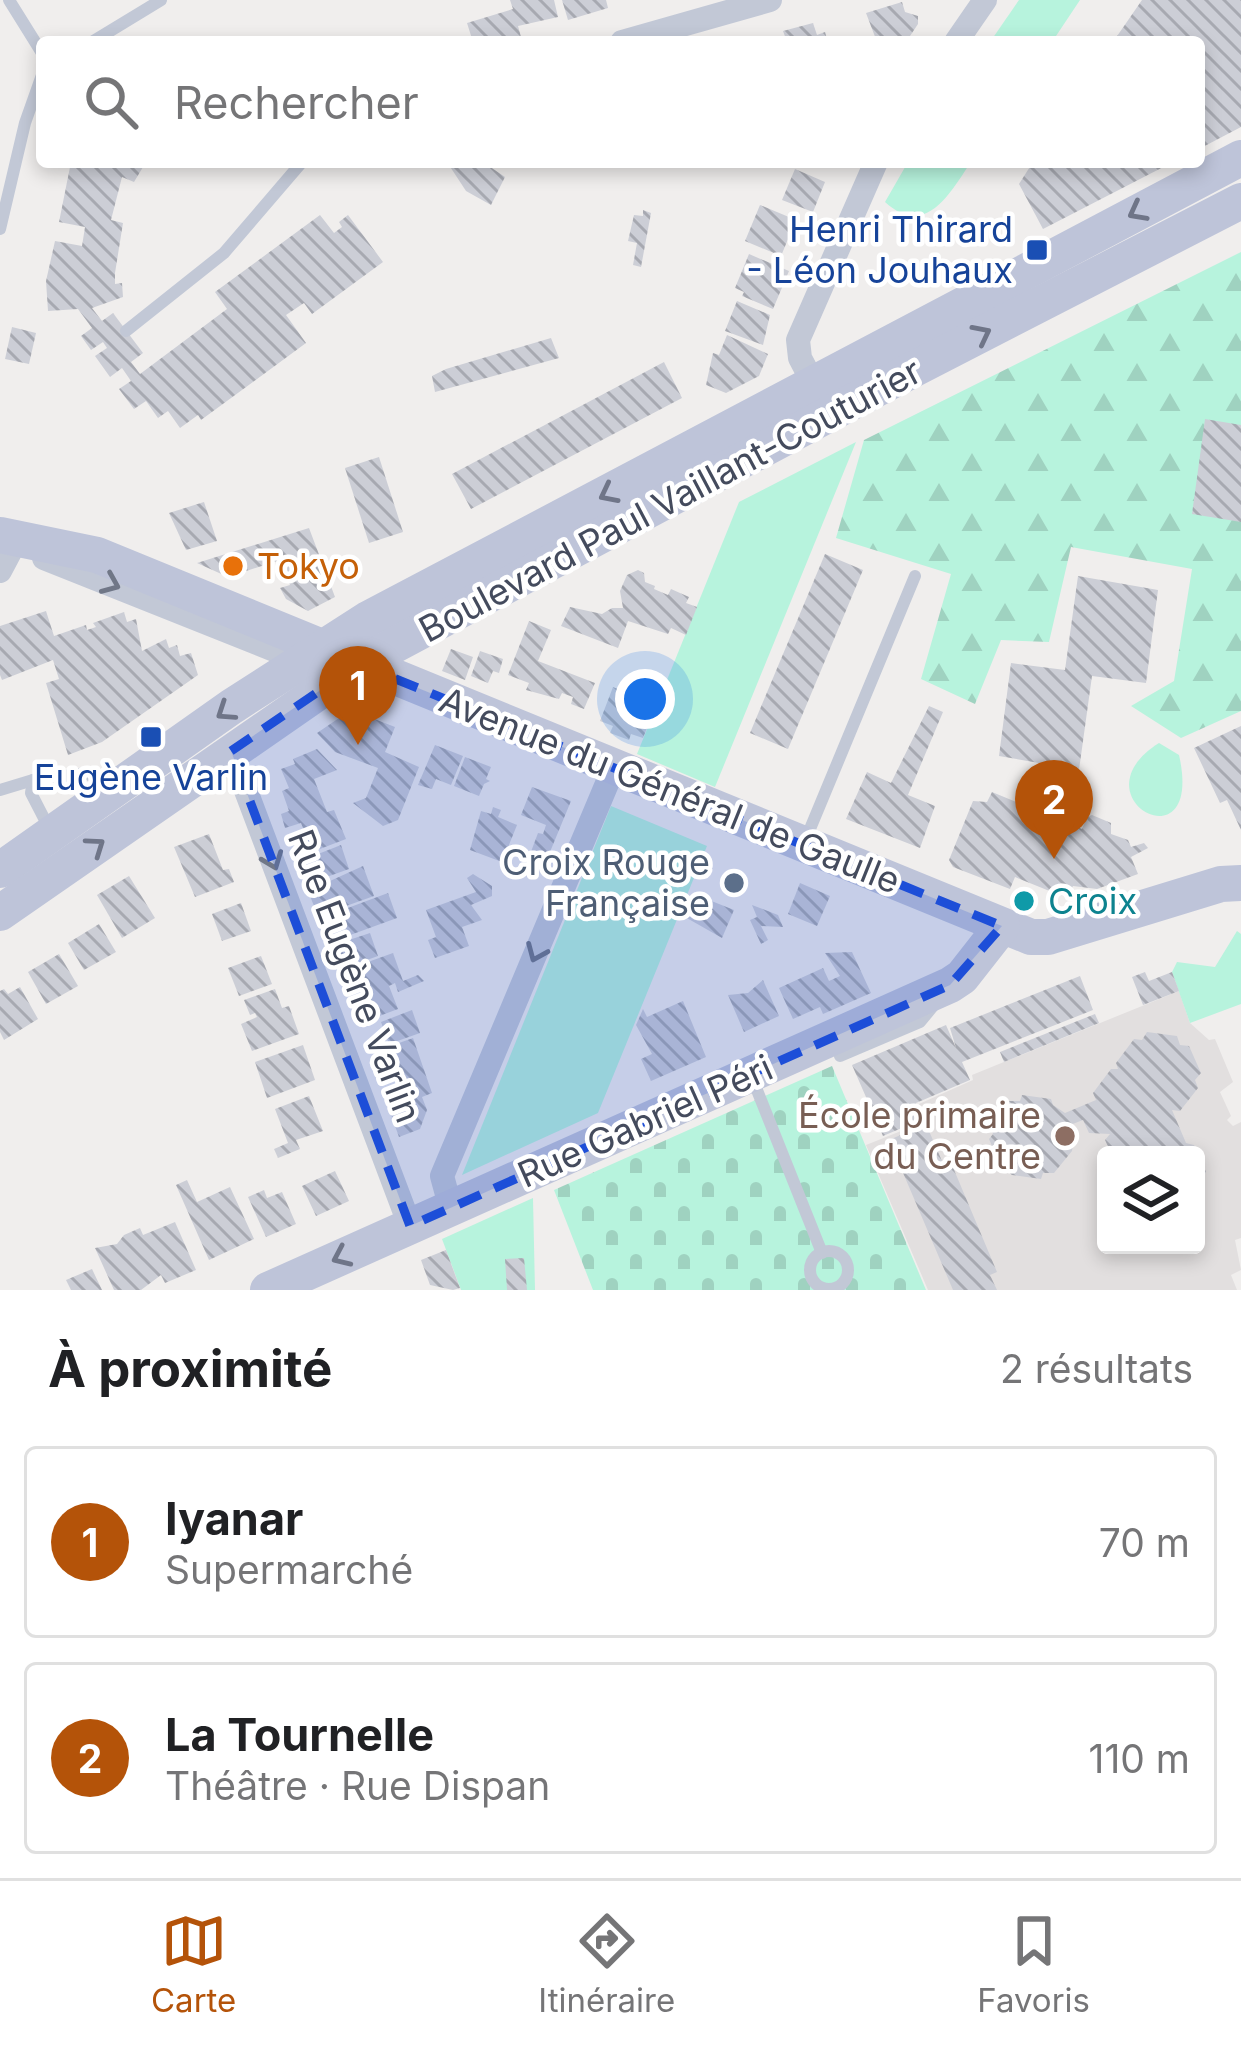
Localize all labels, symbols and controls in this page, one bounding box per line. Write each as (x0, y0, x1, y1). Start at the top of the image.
search box (36, 36, 1205, 168)
icon: search (78, 69, 144, 135)
text: Rechercher (174, 75, 419, 130)
one-way arrow (1129, 198, 1150, 221)
place label: Henri Thirard - Léon Jouhaux (746, 207, 1013, 292)
marker: Henri Thirard - Léon Jouhaux (1024, 237, 1050, 263)
one-way arrow (970, 325, 991, 349)
street label: Boulevard Paul Vaillant-Couturier (411, 349, 929, 651)
one-way arrow (599, 480, 620, 503)
place label: Tokyo (257, 544, 360, 588)
marker: Tokyo (220, 553, 246, 579)
one-way arrow (100, 570, 121, 594)
pin: 1 (319, 646, 397, 745)
your location (615, 669, 675, 729)
street label: Avenue du Général de Gaulle (433, 677, 907, 903)
one-way arrow (216, 698, 238, 720)
marker: Eugène Varlin (138, 724, 164, 750)
place label: Eugène Varlin (34, 755, 268, 799)
pin: 2 (1015, 760, 1093, 859)
street label: Rue Eugène Varlin (279, 823, 431, 1129)
one-way arrow (83, 838, 105, 860)
place label: Croix Rouge Française (502, 840, 710, 925)
one-way arrow (258, 849, 283, 870)
marker: Croix Rouge Française (721, 870, 747, 896)
place label: Croix (1048, 879, 1137, 923)
marker: Croix (1011, 888, 1037, 914)
one-way arrow (527, 940, 551, 962)
street label: Rue Gabriel Péri (511, 1045, 779, 1197)
place label: École primaire du Centre (798, 1093, 1041, 1178)
marker: École primaire du Centre (1052, 1123, 1078, 1149)
map controls (1097, 1146, 1205, 1254)
button: layers (1097, 1146, 1205, 1254)
one-way arrow (331, 1243, 353, 1267)
text: À proximité (48, 1338, 332, 1399)
text: 2 résultats (1000, 1345, 1193, 1392)
text: Iyanar (165, 1491, 303, 1546)
text: 1 (82, 1519, 98, 1566)
text: 70 m (1099, 1519, 1190, 1566)
text: Supermarché (165, 1546, 413, 1593)
text: La Tournelle (165, 1707, 434, 1762)
text: 2 (78, 1735, 102, 1782)
text: 110 m (1089, 1735, 1190, 1782)
text: Théâtre · Rue Dispan (165, 1762, 550, 1809)
tab: Carte (151, 1908, 236, 2020)
tab: Itinéraire (538, 1908, 675, 2020)
tab: Favoris (977, 1908, 1090, 2020)

